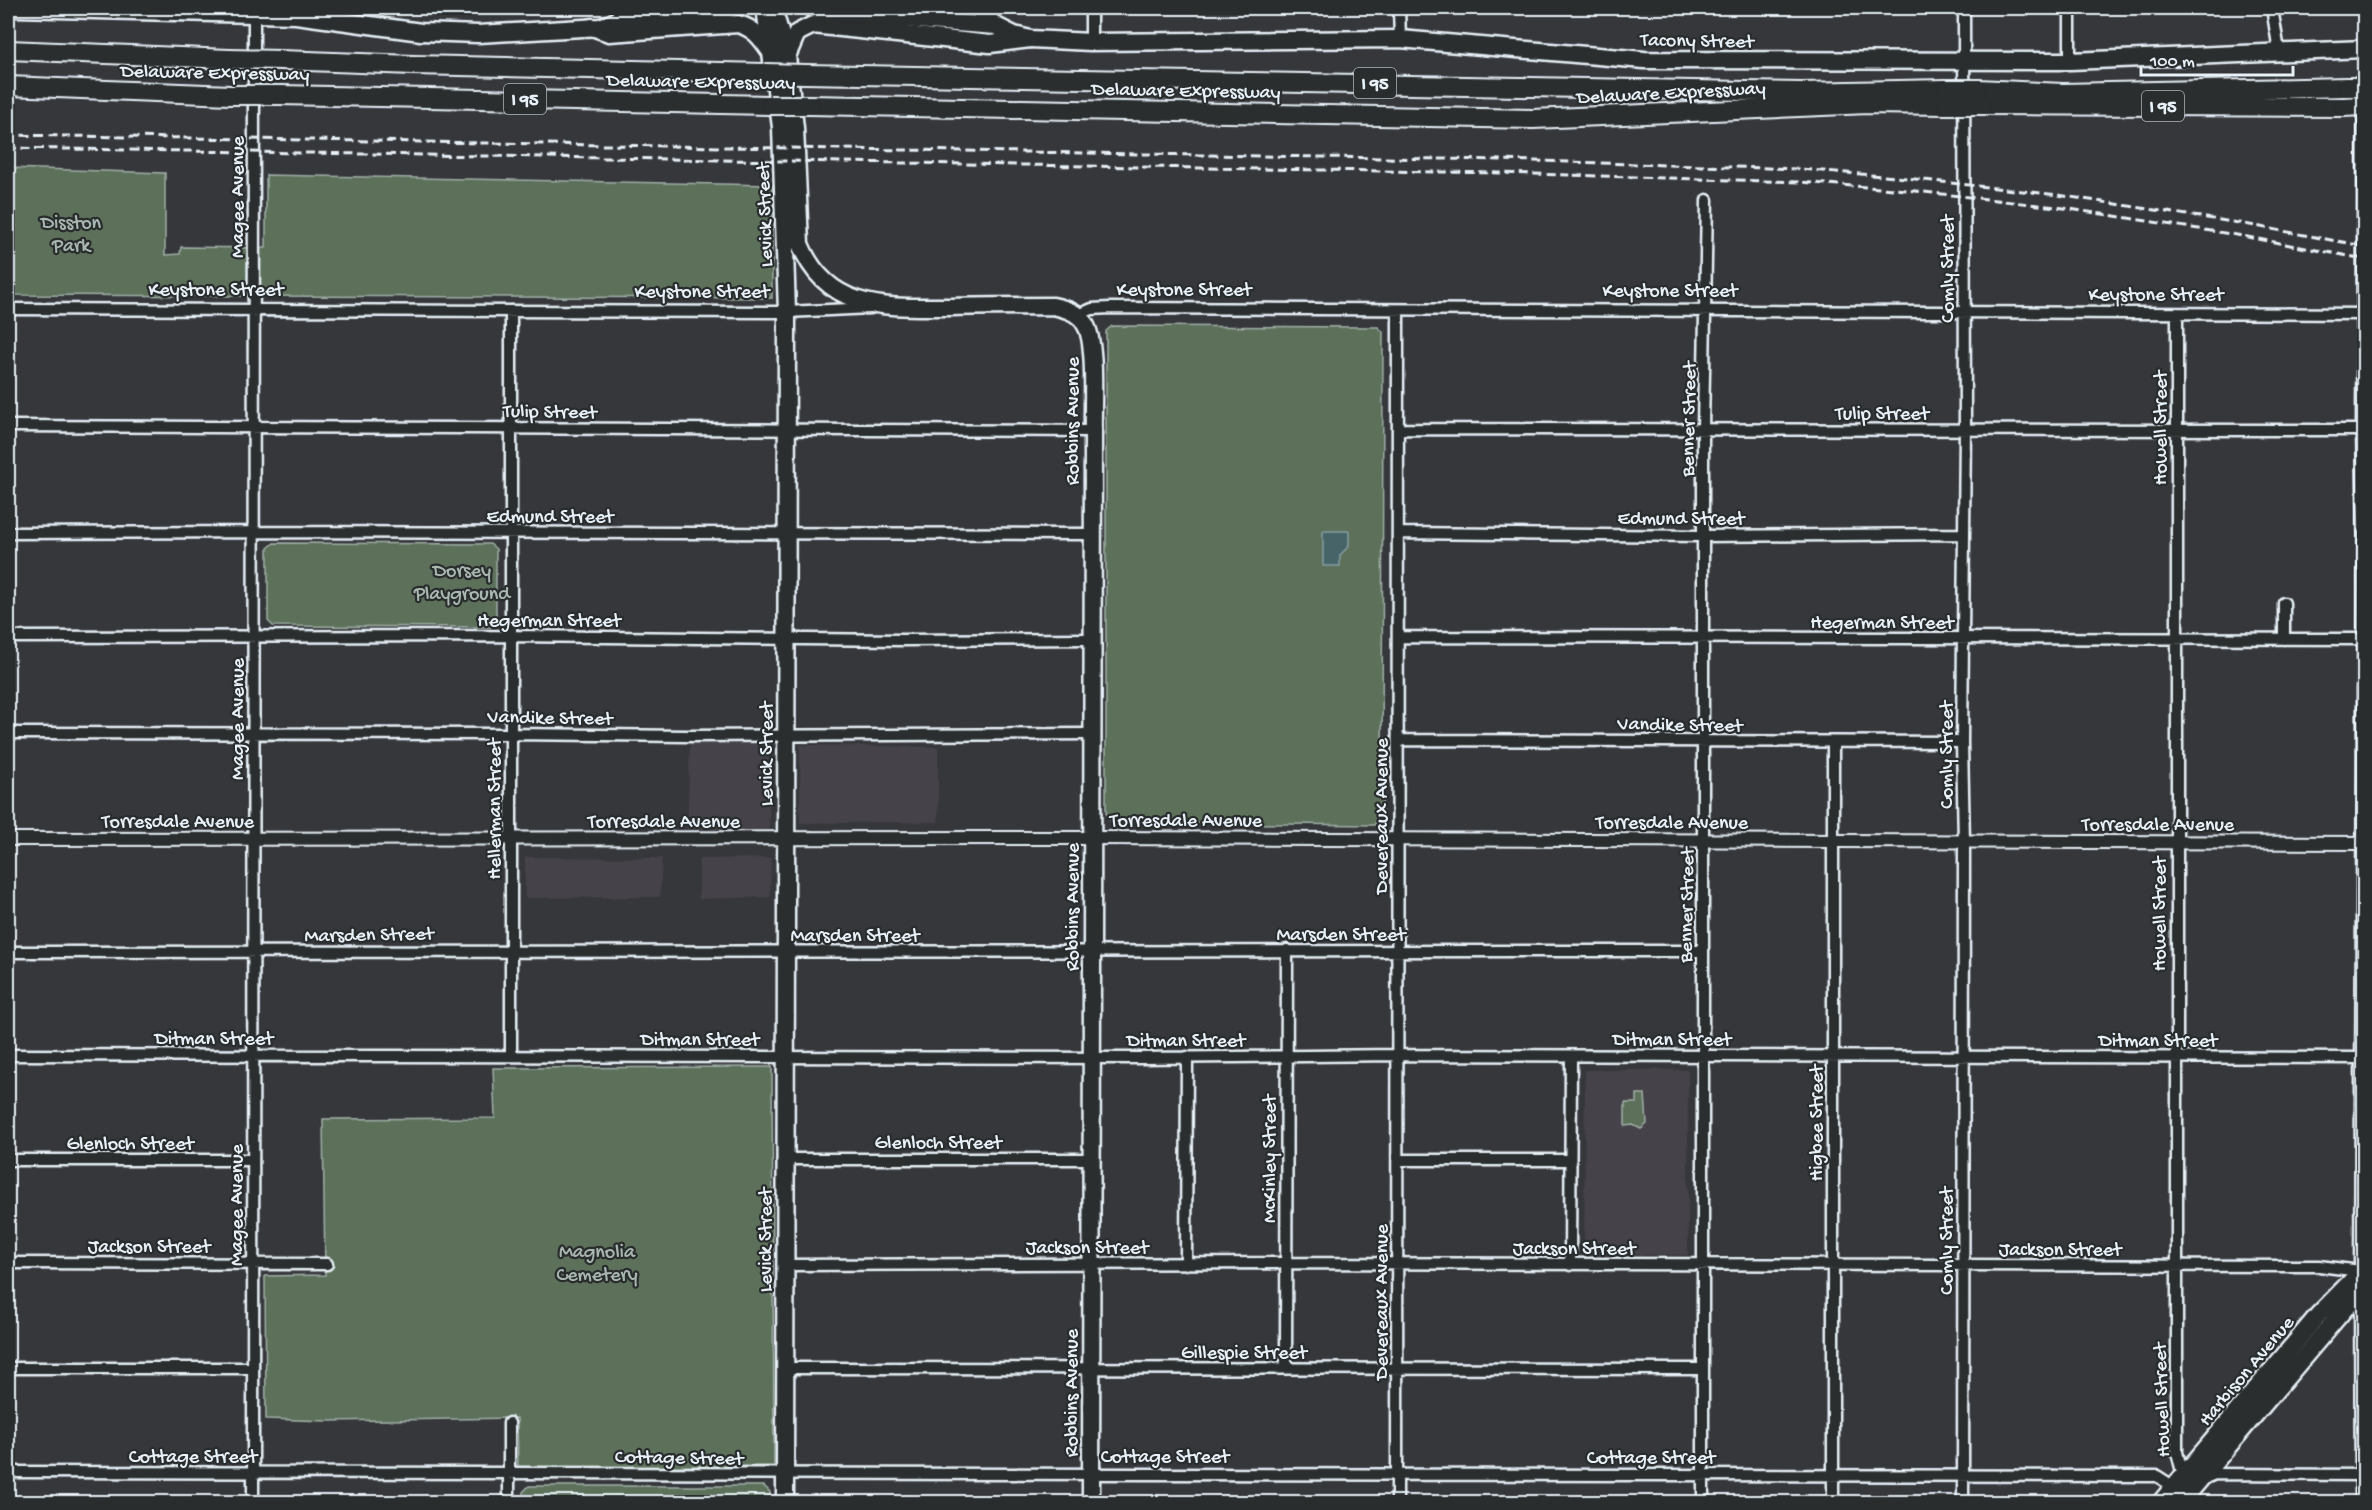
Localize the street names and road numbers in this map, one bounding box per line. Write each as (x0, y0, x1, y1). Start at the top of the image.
street label: Tacony Street (1639, 30, 1756, 55)
street label: Delaware Expressway (118, 61, 310, 88)
road number: I 95 (1354, 68, 1396, 98)
street label: Delaware Expressway (604, 70, 796, 97)
street label: Delaware Expressway (1574, 78, 1766, 111)
street label: Delaware Expressway (1089, 79, 1281, 106)
road number: I 95 (504, 84, 546, 114)
road number: I 95 (2142, 91, 2184, 121)
street label: Magee Avenue (228, 135, 251, 258)
street label: Levick Street (753, 160, 780, 268)
street label: Comly Street (1938, 213, 1961, 323)
street label: Keystone Street (149, 280, 285, 303)
street label: Keystone Street (1117, 280, 1253, 303)
street label: Keystone Street (1603, 281, 1739, 304)
street label: Keystone Street (635, 282, 771, 305)
street label: Keystone Street (2089, 285, 2225, 308)
street label: Robbins Avenue (1063, 356, 1086, 485)
street label: Benner Street (1678, 360, 1703, 478)
street label: Howell Street (2151, 369, 2174, 485)
street label: Tulip Street (502, 401, 599, 426)
street label: Tulip Street (1834, 404, 1931, 427)
street label: Edmund Street (486, 507, 615, 530)
street label: Edmund Street (1617, 509, 1746, 532)
street label: Hegerman Street (477, 611, 623, 634)
street label: Hegerman Street (1810, 613, 1956, 636)
street label: Magee Avenue (228, 657, 251, 780)
street label: Comly Street (1937, 699, 1960, 809)
street label: Levick Street (757, 700, 780, 806)
street label: Vandike Street (486, 707, 615, 732)
street label: Vandike Street (1616, 714, 1745, 739)
street label: Hellerman Street (485, 737, 508, 879)
street label: Devereaux Avenue (1372, 737, 1395, 896)
street label: Torresdale Avenue (1109, 811, 1263, 834)
street label: Torresdale Avenue (101, 812, 255, 835)
street label: Torresdale Avenue (587, 812, 741, 835)
street label: Torresdale Avenue (1595, 813, 1749, 836)
street label: Torresdale Avenue (2081, 815, 2235, 838)
street label: Robbins Avenue (1063, 842, 1086, 971)
street label: Benner Street (1676, 846, 1701, 964)
street label: Howell Street (2150, 855, 2173, 971)
street label: Marsden Street (304, 924, 436, 949)
street label: Marsden Street (1276, 925, 1407, 948)
street label: Marsden Street (790, 926, 921, 949)
street label: Ditman Street (153, 1029, 275, 1052)
street label: Ditman Street (639, 1030, 761, 1053)
street label: Ditman Street (1611, 1030, 1733, 1053)
street label: Ditman Street (1125, 1031, 1247, 1054)
street label: Ditman Street (2097, 1031, 2219, 1054)
street label: Higbee Street (1807, 1063, 1830, 1181)
street label: McKinley Street (1260, 1093, 1283, 1223)
street label: Glenloch Street (874, 1133, 1003, 1156)
street label: Glenloch Street (66, 1134, 195, 1157)
street label: Magee Avenue (227, 1143, 250, 1266)
street label: Comly Street (1937, 1185, 1960, 1295)
street label: Levick Street (756, 1186, 779, 1292)
street label: Devereaux Avenue (1372, 1223, 1395, 1382)
street label: Jackson Street (88, 1237, 212, 1260)
street label: Jackson Street (1026, 1238, 1150, 1261)
street label: Jackson Street (1513, 1239, 1637, 1262)
street label: Jackson Street (1999, 1240, 2123, 1263)
street label: Harbison Avenue (2195, 1312, 2301, 1432)
street label: Robbins Avenue (1062, 1328, 1085, 1457)
street label: Howell Street (2150, 1340, 2177, 1457)
street label: Gillespie Street (1181, 1343, 1309, 1366)
street label: Cottage Street (129, 1447, 259, 1470)
street label: Cottage Street (615, 1447, 745, 1472)
street label: Cottage Street (1101, 1447, 1231, 1470)
street label: Cottage Street (1587, 1448, 1717, 1471)

